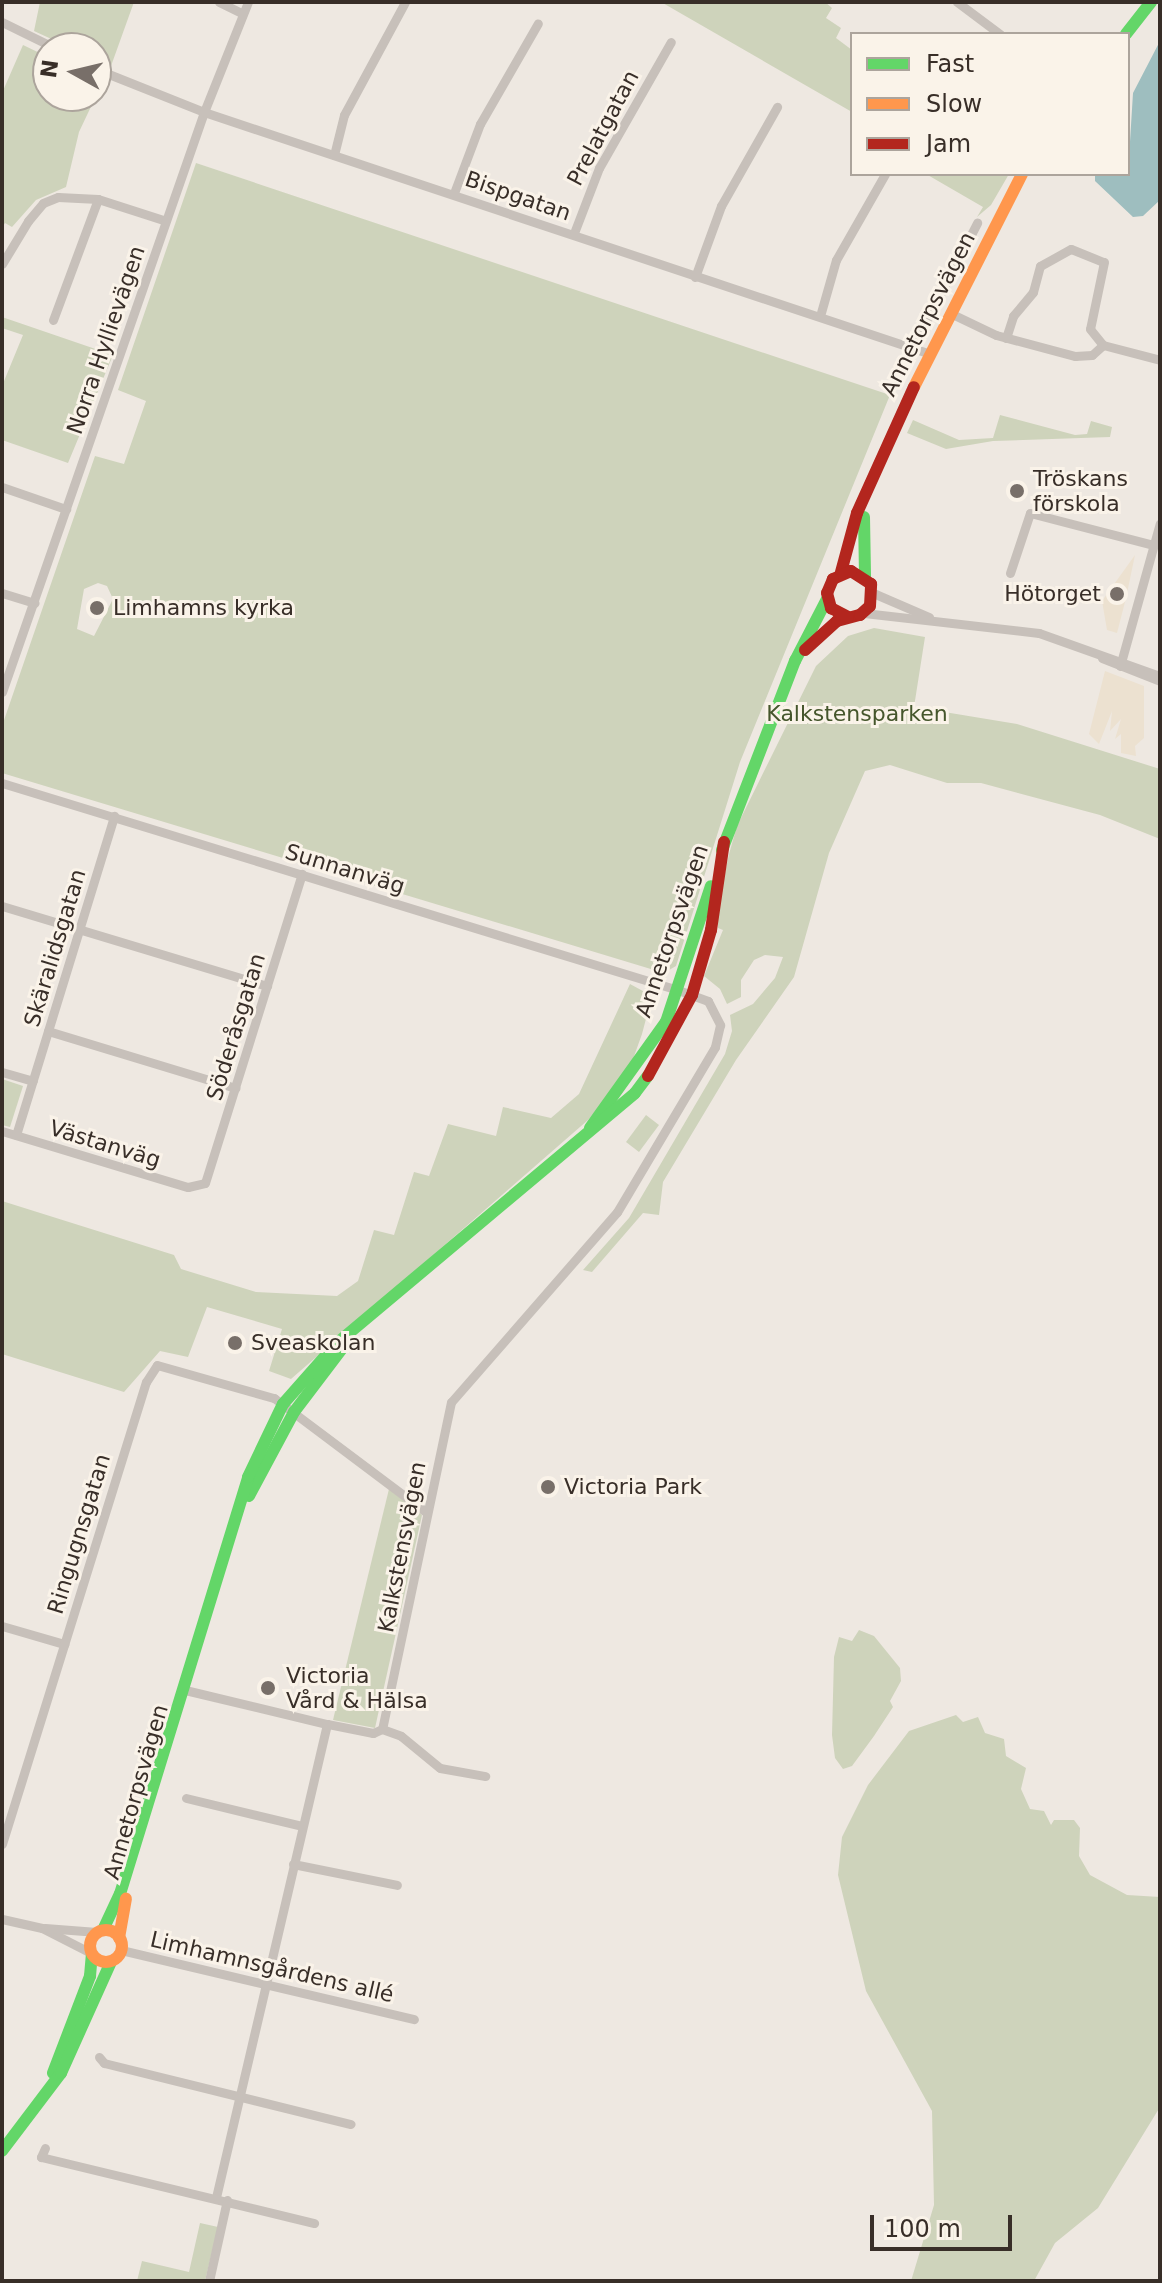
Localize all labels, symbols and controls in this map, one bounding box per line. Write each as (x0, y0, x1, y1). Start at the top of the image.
north arrow (32, 32, 112, 112)
legend (850, 32, 1130, 176)
text: Fast (926, 50, 974, 78)
text: N (36, 58, 63, 80)
street label: Prelatgatan (562, 66, 644, 190)
text: Slow (926, 90, 982, 118)
text: Jam (926, 130, 971, 158)
street label: Bispgatan (462, 166, 574, 226)
street label: Annetorpsvägen (875, 227, 981, 401)
street label: Norra Hyllievägen (61, 242, 151, 438)
place label: Tröskans förskola (1033, 465, 1128, 516)
marker: Tröskans förskola (1008, 482, 1026, 500)
place label: Hötorget (1004, 581, 1101, 607)
marker: Hötorget (1108, 585, 1126, 603)
place label: Limhamns kyrka (113, 595, 294, 621)
marker: Limhamns kyrka (88, 599, 106, 617)
park label: Kalkstensparken (766, 701, 948, 727)
street label: Sunnanväg (282, 838, 408, 900)
street label: Annetorpsvägen (630, 841, 714, 1021)
street label: Skäralidsgatan (18, 866, 92, 1030)
street label: Söderåsgatan (201, 950, 271, 1104)
street label: Västanväg (46, 1115, 164, 1173)
place label: Sveaskolan (251, 1330, 375, 1356)
marker: Sveaskolan (226, 1334, 244, 1352)
street label: Ringugnsgatan (42, 1451, 116, 1617)
street label: Kalkstensvägen (373, 1459, 431, 1635)
place label: Victoria Park (564, 1474, 702, 1500)
marker: Victoria Park (539, 1478, 557, 1496)
place label: Victoria Vård & Hälsa (286, 1662, 428, 1714)
marker: Victoria Vård & Hälsa (257, 1677, 279, 1699)
street label: Annetorpsvägen (98, 1701, 174, 1883)
street label: Limhamnsgårdens allé (148, 1926, 396, 2008)
scale bar (874, 2199, 1016, 2249)
text: 100 m (884, 2215, 961, 2243)

